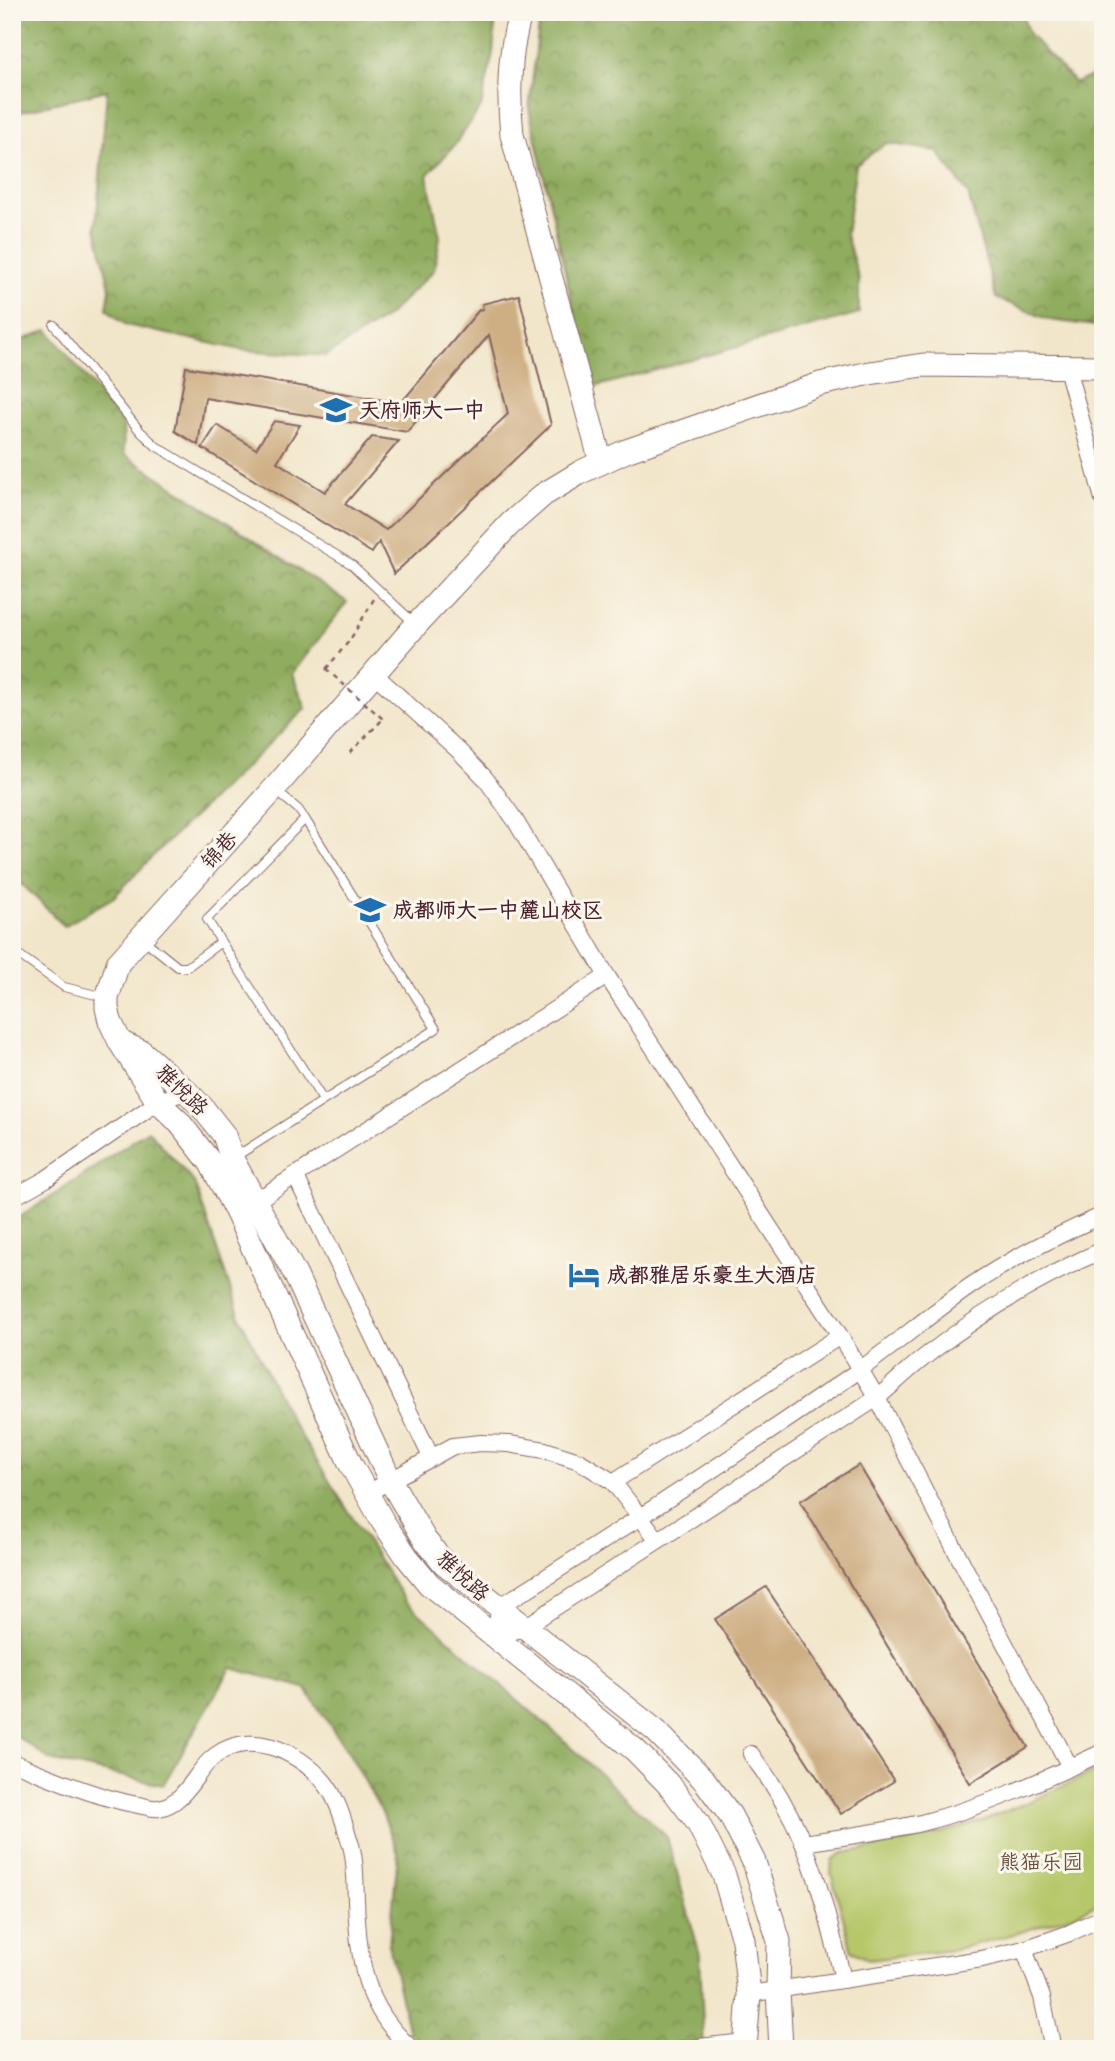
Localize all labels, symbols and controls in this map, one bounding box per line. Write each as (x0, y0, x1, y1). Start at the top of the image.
school or university icon: 天府师大一中 (319, 393, 353, 427)
place label: 天府师大一中 (359, 397, 485, 424)
street label: 锦巷 (195, 826, 243, 875)
school or university icon: 成都师大一中麓山校区 (353, 893, 387, 927)
place label: 成都师大一中麓山校区 (393, 897, 603, 924)
street label: 雅悦路 (150, 1059, 214, 1122)
hotel icon: 成都雅居乐豪生大酒店 (567, 1258, 601, 1292)
place label: 成都雅居乐豪生大酒店 (607, 1262, 817, 1289)
street label: 雅悦路 (430, 1545, 495, 1607)
park label: 熊猫乐园 (999, 1849, 1083, 1876)

